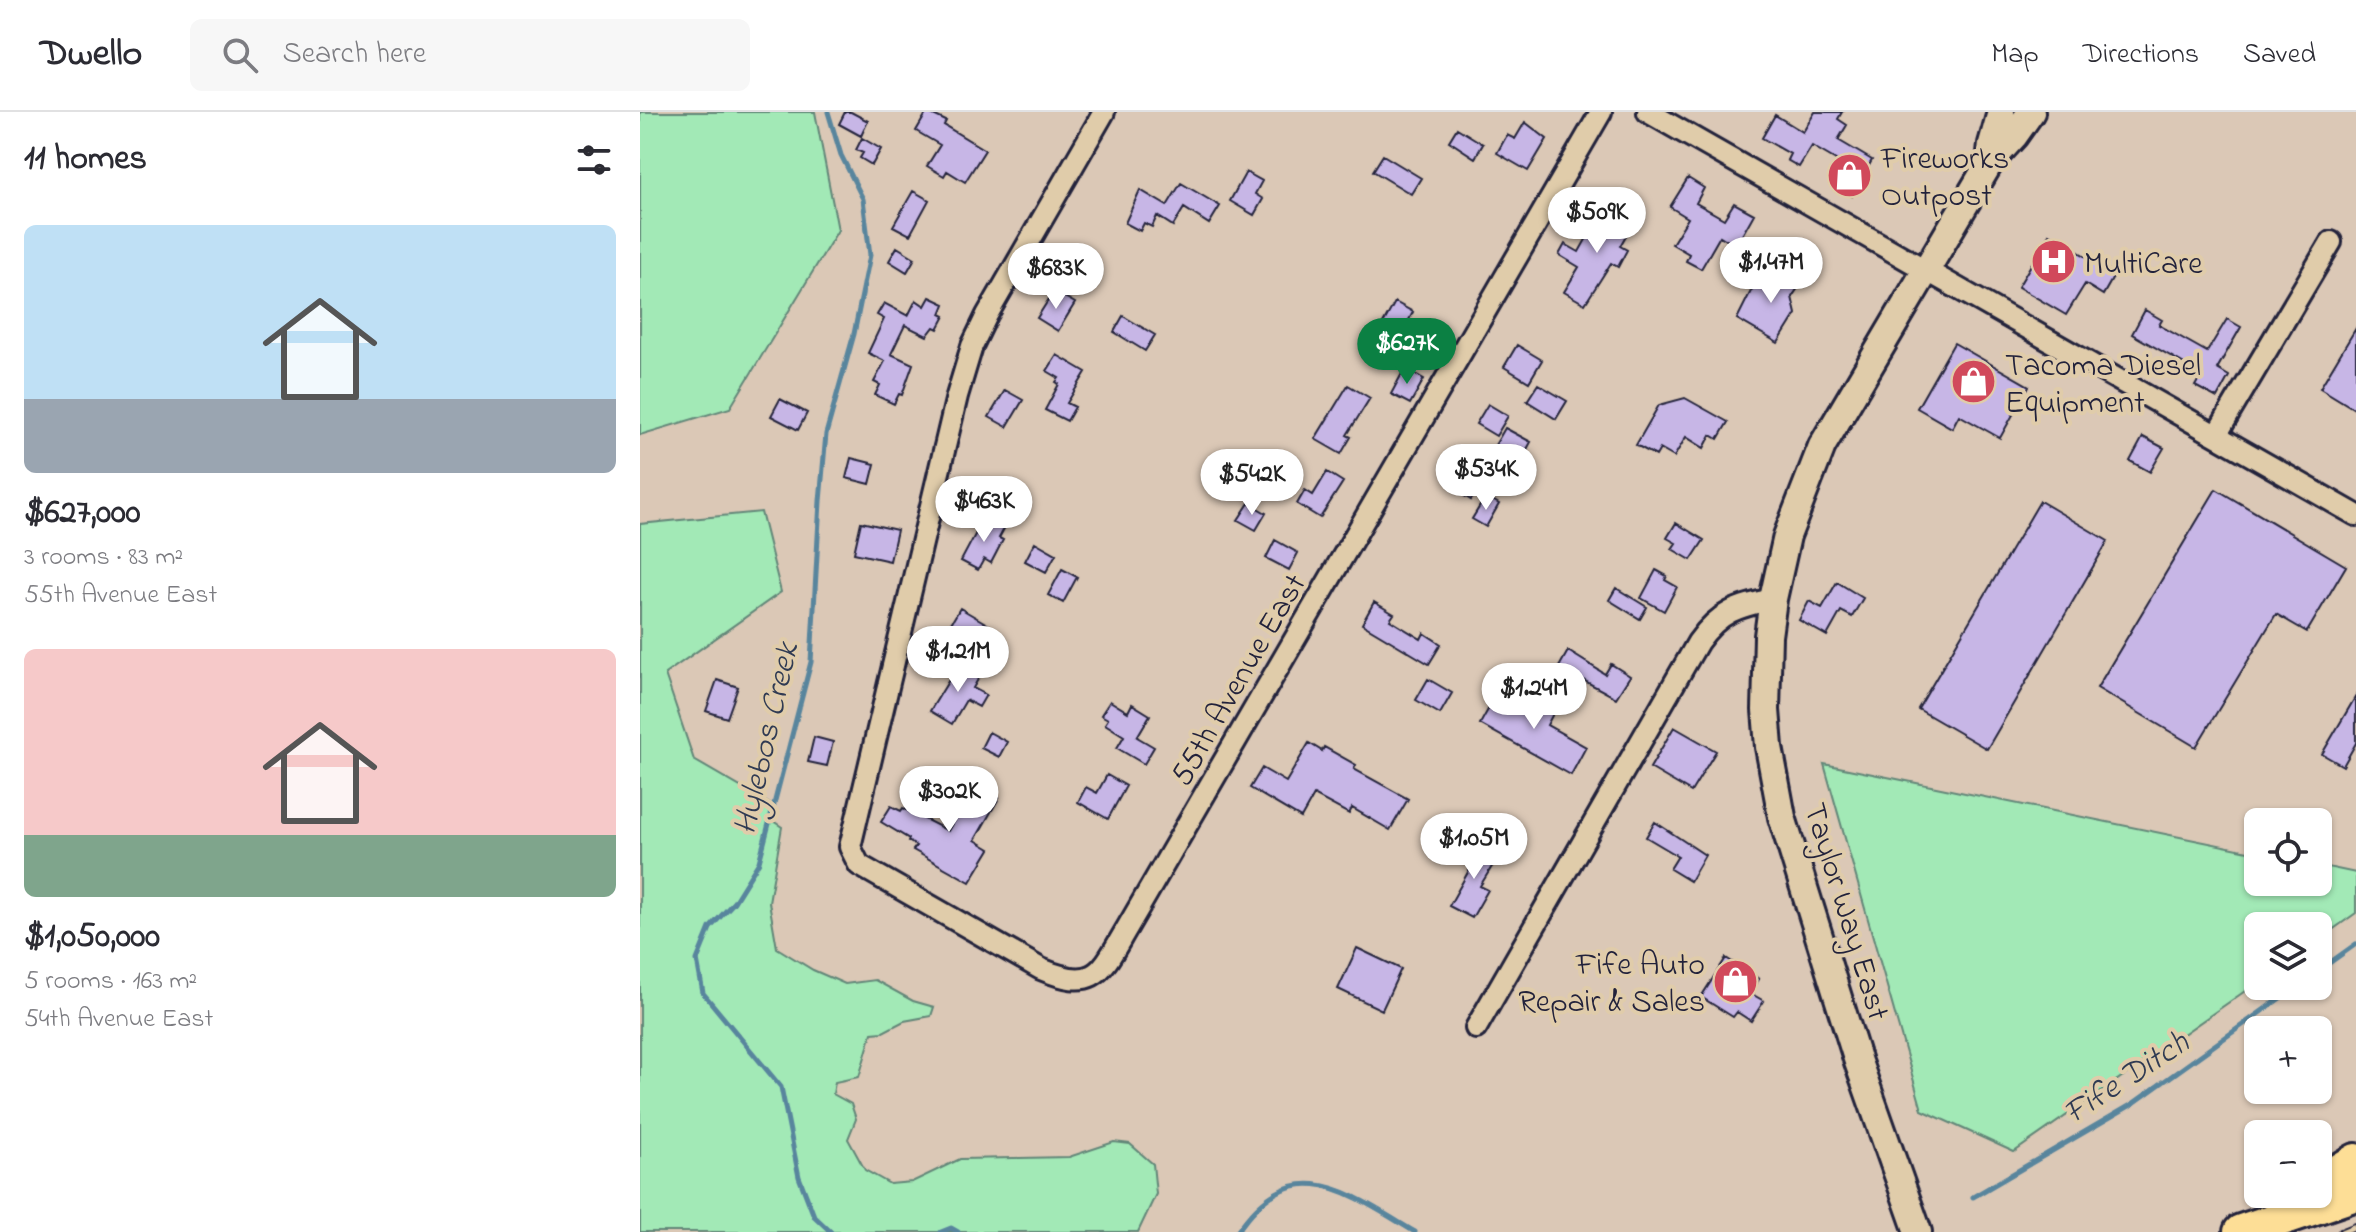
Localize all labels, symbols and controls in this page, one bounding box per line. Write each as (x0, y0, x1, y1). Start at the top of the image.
search box (190, 19, 750, 91)
text: Dwello (40, 27, 142, 83)
icon: search (218, 33, 262, 77)
text: Search here (282, 33, 426, 77)
text: Map (1991, 35, 2039, 76)
text: Directions (2083, 35, 2199, 76)
text: Saved (2243, 35, 2316, 76)
text: 11 homes (24, 135, 147, 185)
place label: Fireworks Outpost (1880, 137, 2009, 221)
icon: filters (572, 138, 616, 182)
shop icon: Fireworks Outpost (1826, 151, 1874, 199)
pin: $509K (1541, 187, 1653, 255)
text: $509K (1566, 194, 1628, 232)
pin: $1.47M (1706, 237, 1836, 305)
hospital icon: MultiCare (2029, 238, 2077, 286)
place label: MultiCare (2084, 242, 2203, 289)
pin: $683K (1000, 243, 1112, 311)
text: $1.47M (1738, 244, 1804, 282)
text: $683K (1026, 250, 1086, 288)
icon: home (248, 277, 392, 421)
pin: $627K (1351, 318, 1463, 386)
text: $627K (1375, 325, 1439, 363)
place label: Tacoma Diesel Equipment (2005, 344, 2201, 428)
shop icon: Tacoma Diesel Equipment (1950, 358, 1998, 406)
pin: $534K (1430, 444, 1542, 512)
pin: $542K (1196, 449, 1308, 517)
text: $534K (1454, 451, 1518, 489)
text: $542K (1219, 456, 1285, 494)
pin: $463K (928, 476, 1040, 544)
text: $463K (953, 483, 1015, 521)
text: $627,000 (24, 489, 140, 539)
text: 3 rooms · 83 m² (24, 539, 183, 577)
street label: 55th Avenue East (1160, 566, 1320, 796)
text: 55th Avenue East (24, 577, 217, 615)
pin: $1.21M (893, 626, 1023, 694)
text: $1.21M (925, 633, 991, 671)
water label: Hylebos Creek (722, 636, 815, 840)
pin: $1.24M (1469, 663, 1599, 731)
text: $1.24M (1500, 670, 1568, 708)
icon: home (248, 701, 392, 845)
pin: $302K (893, 766, 1005, 834)
text: $302K (917, 773, 981, 811)
street label: Taylor Way East (1789, 798, 1900, 1027)
map controls (2244, 808, 2332, 1208)
button: locate (2244, 808, 2332, 896)
pin: $1.05M (1409, 813, 1539, 881)
text: $1.05M (1438, 820, 1510, 858)
button: layers (2244, 912, 2332, 1000)
text: $1,050,000 (24, 913, 160, 963)
place label: Fife Auto Repair & Sales (1518, 943, 1705, 1027)
shop icon: Fife Auto Repair & Sales (1712, 957, 1760, 1005)
text: 5 rooms · 163 m² (24, 963, 197, 1001)
text: 54th Avenue East (24, 1001, 213, 1039)
button: + (2244, 1016, 2332, 1104)
water label: Fife Ditch (2054, 1019, 2201, 1139)
button: − (2244, 1120, 2332, 1208)

